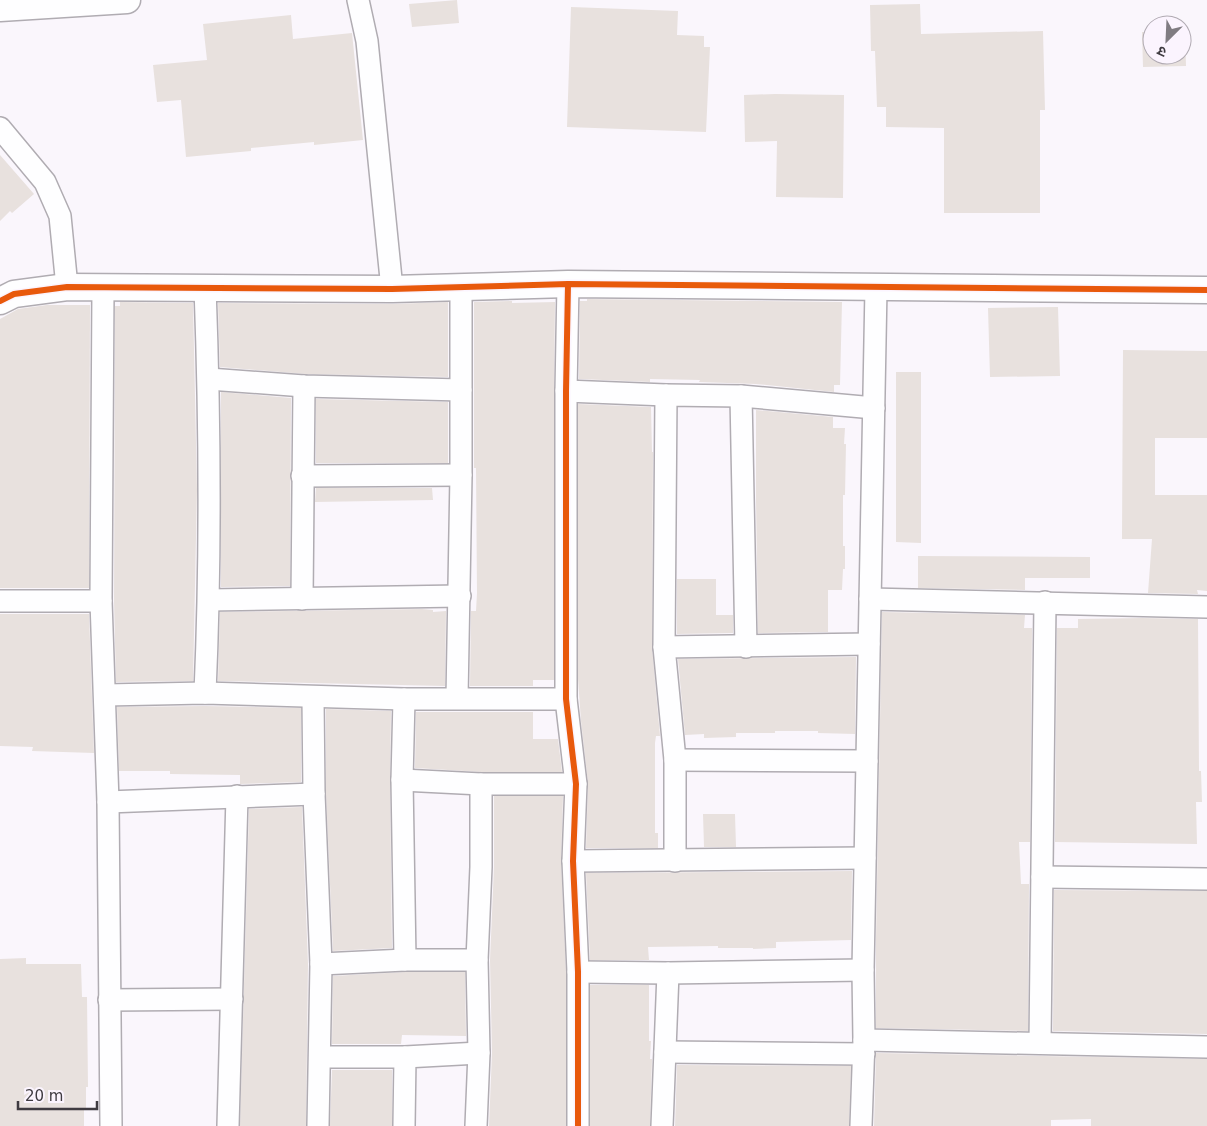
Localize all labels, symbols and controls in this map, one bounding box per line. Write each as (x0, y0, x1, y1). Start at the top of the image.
north arrow (1142, 15, 1192, 65)
text: उ (1154, 43, 1169, 61)
scale bar (18, 1078, 96, 1110)
text: 20 m (25, 1087, 63, 1105)

